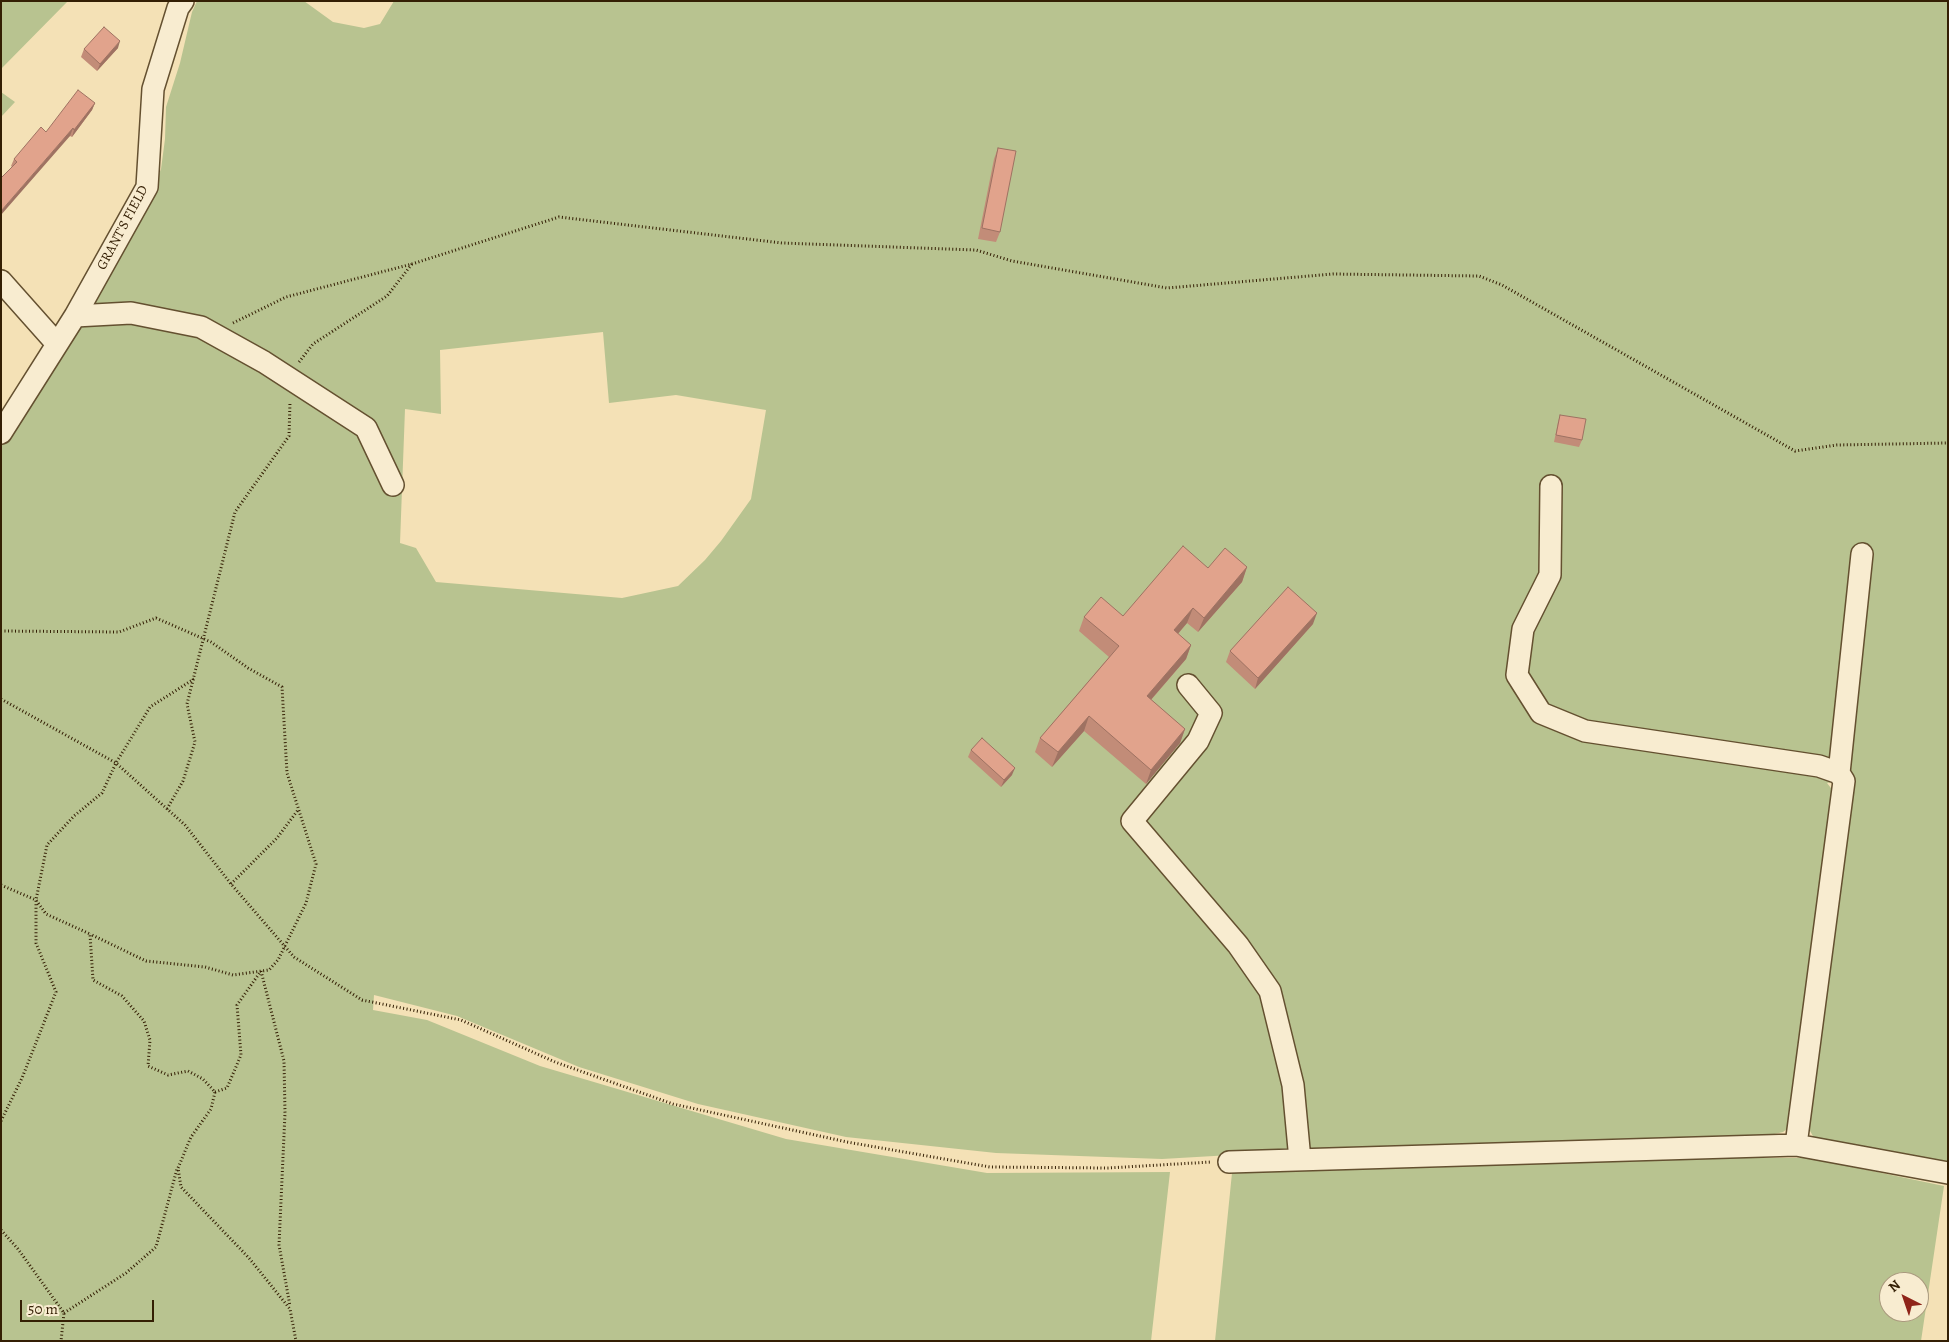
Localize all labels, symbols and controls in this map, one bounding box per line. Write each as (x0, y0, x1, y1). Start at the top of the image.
street label: GRANT'S FIELD (94, 183, 152, 273)
north arrow (1879, 1272, 1929, 1322)
text: N (1884, 1276, 1905, 1297)
scale bar (22, 1290, 156, 1322)
text: 50 m (28, 1299, 58, 1319)

